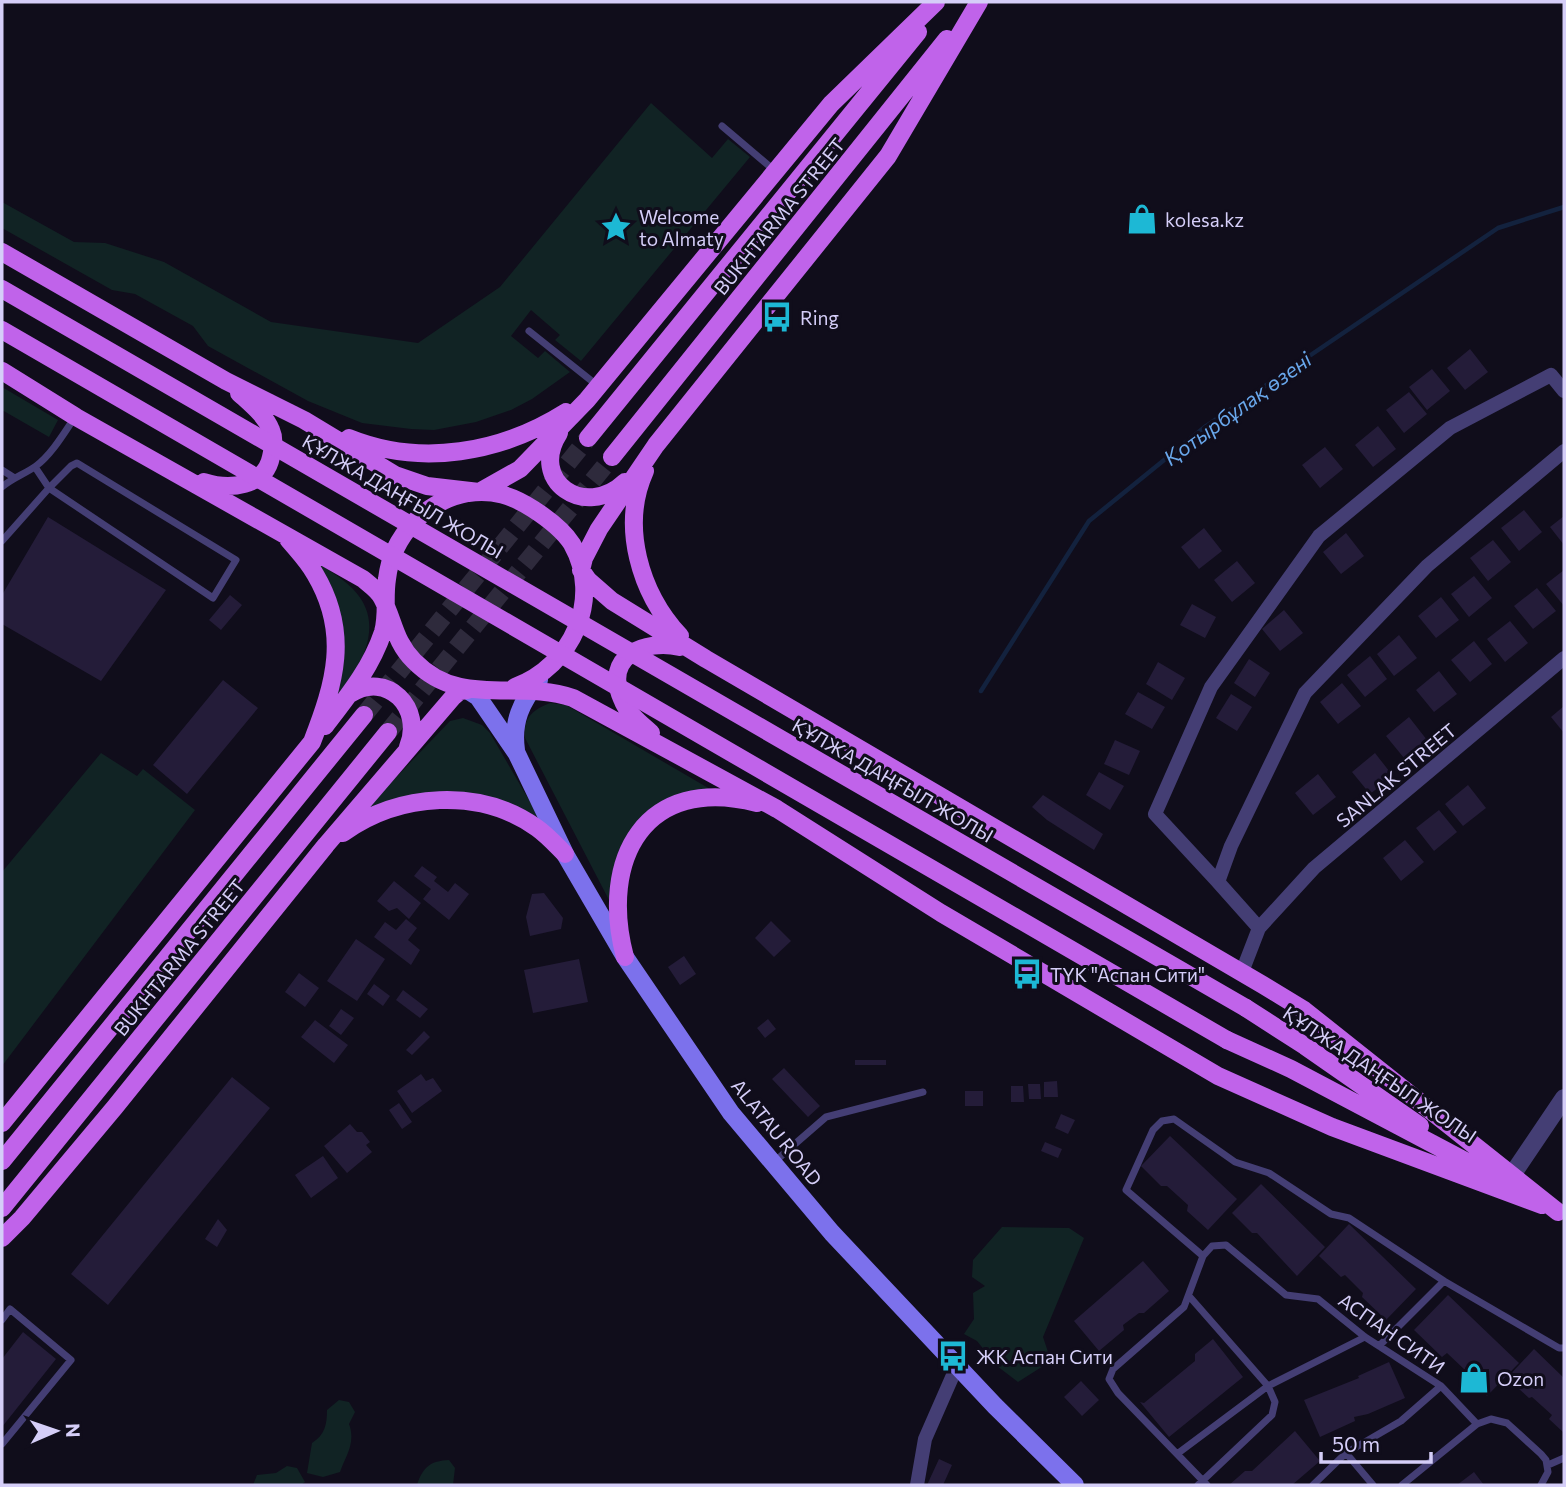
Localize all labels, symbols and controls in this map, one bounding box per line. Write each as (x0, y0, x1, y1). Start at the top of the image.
street label: BUKHTARMA STREET (709, 133, 849, 299)
shop icon: kolesa.kz (1125, 202, 1159, 236)
place label: Welcome to Almaty (639, 205, 724, 250)
place label: kolesa.kz (1165, 208, 1244, 231)
place icon: Welcome to Almaty (599, 210, 633, 244)
bus stop icon: Ring (760, 300, 794, 334)
place label: Ring (800, 306, 839, 329)
water label: Қотырбұлақ өзені (1158, 346, 1316, 470)
street label: ҚҰЛЖА ДАҢҒЫЛ ЖОЛЫ (298, 429, 508, 563)
street label: ҚҰЛЖА ДАҢҒЫЛ ЖОЛЫ (788, 713, 998, 847)
street label: SANLAK STREET (1331, 718, 1461, 832)
street label: BUKHTARMA STREET (109, 874, 249, 1040)
bus stop icon: ТҮК "Аспан Сити" (1010, 957, 1044, 991)
place label: ТҮК "Аспан Сити" (1050, 963, 1205, 986)
street label: ҚҰЛЖА ДАҢҒЫЛ ЖОЛЫ (1279, 1001, 1481, 1147)
street label: ALATAU ROAD (727, 1074, 827, 1190)
street label: АСПАН СИТИ (1334, 1288, 1450, 1378)
bus stop icon: ЖК Аспан Сити (936, 1339, 970, 1373)
place label: ЖК Аспан Сити (976, 1345, 1113, 1368)
shop icon: Ozon (1457, 1361, 1491, 1395)
place label: Ozon (1497, 1367, 1544, 1390)
north arrow (21, 1396, 91, 1466)
scale bar (1321, 1420, 1431, 1464)
text: N (62, 1423, 85, 1438)
text: 50 m (1332, 1431, 1380, 1456)

